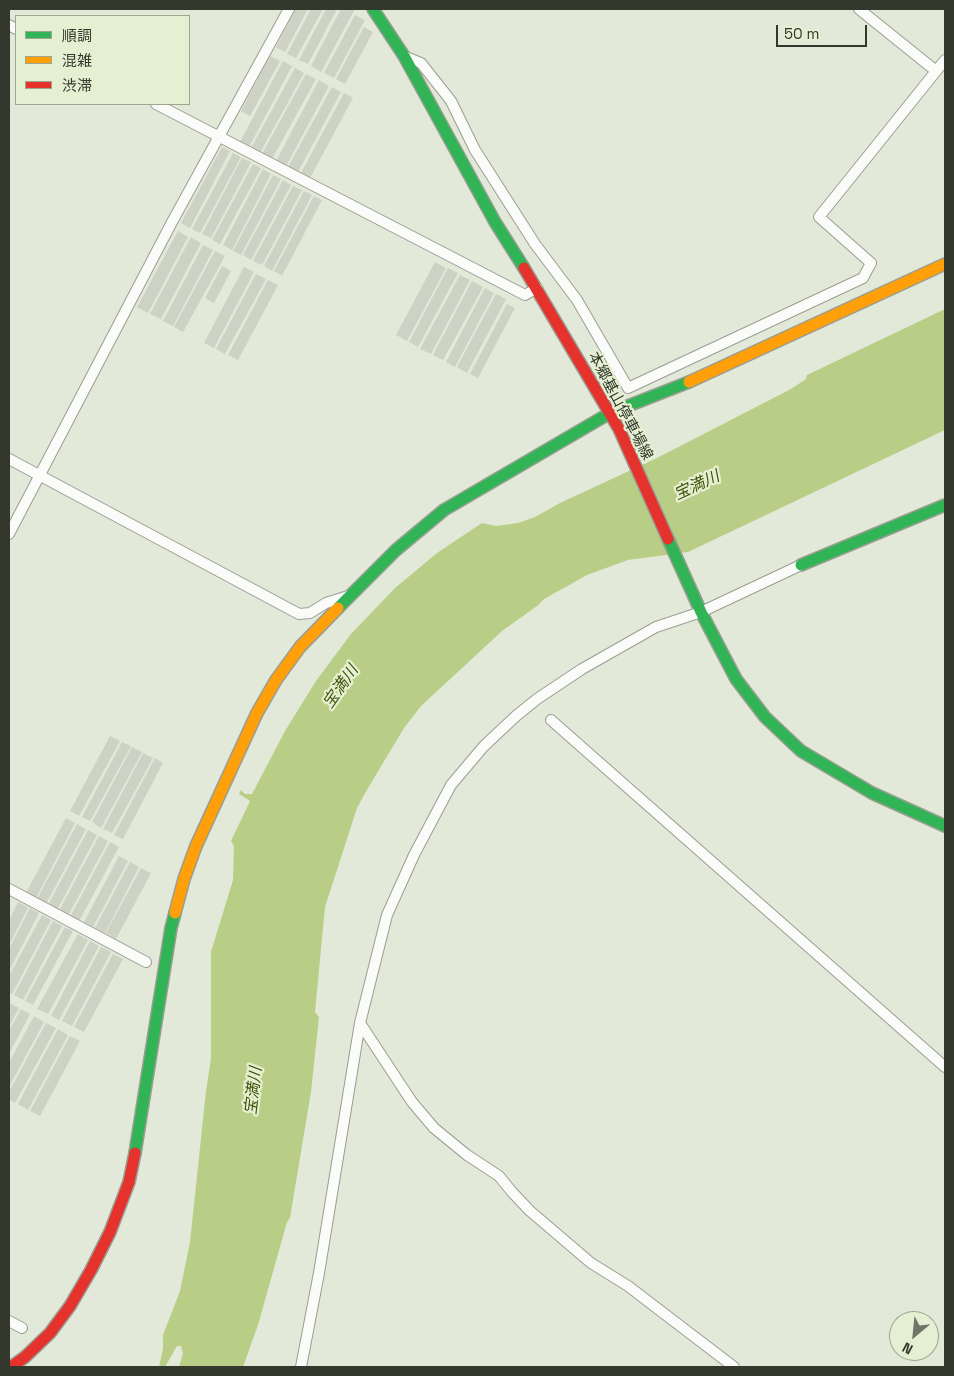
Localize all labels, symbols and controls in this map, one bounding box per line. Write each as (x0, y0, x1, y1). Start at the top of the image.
legend (15, 15, 190, 105)
scale bar (779, 15, 870, 47)
text: 50 m (784, 24, 819, 43)
text: 順調 (62, 26, 92, 45)
text: 混雑 (62, 51, 92, 70)
text: 渋滞 (62, 76, 92, 95)
street label: 本郷基山停車場線 (584, 349, 656, 463)
water label: 宝満川 (671, 467, 723, 505)
water label: 宝満川 (319, 662, 363, 712)
water label: 宝満川 (242, 1066, 266, 1116)
north arrow (889, 1311, 939, 1361)
text: N (899, 1338, 916, 1359)

